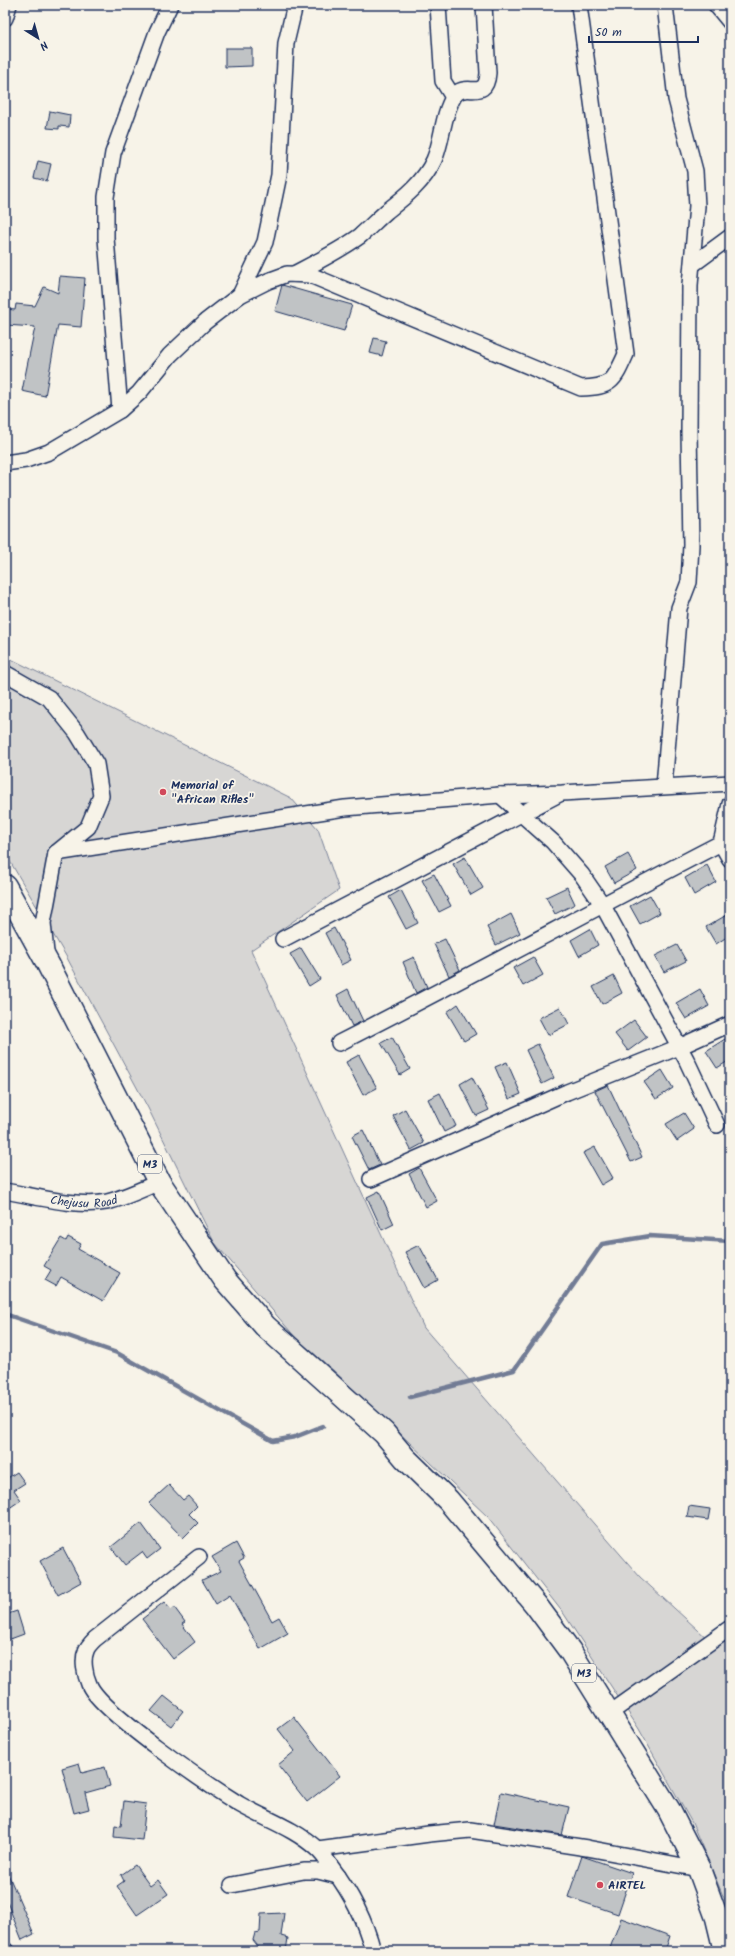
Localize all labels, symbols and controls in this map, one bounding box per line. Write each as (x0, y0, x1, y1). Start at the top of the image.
north arrow (18, 18, 58, 58)
scale bar (589, 18, 698, 44)
text: 50 m (595, 23, 622, 42)
text: N (35, 36, 52, 54)
place label: Memorial of "African Rifles" (171, 776, 254, 809)
marker: Memorial of "African Rifles" (158, 787, 168, 797)
road number: M3 (138, 1155, 162, 1173)
street label: Chejusu Road (49, 1190, 121, 1214)
road number: M3 (572, 1664, 596, 1682)
place label: AIRTEL (608, 1876, 646, 1895)
marker: AIRTEL (595, 1880, 605, 1890)

